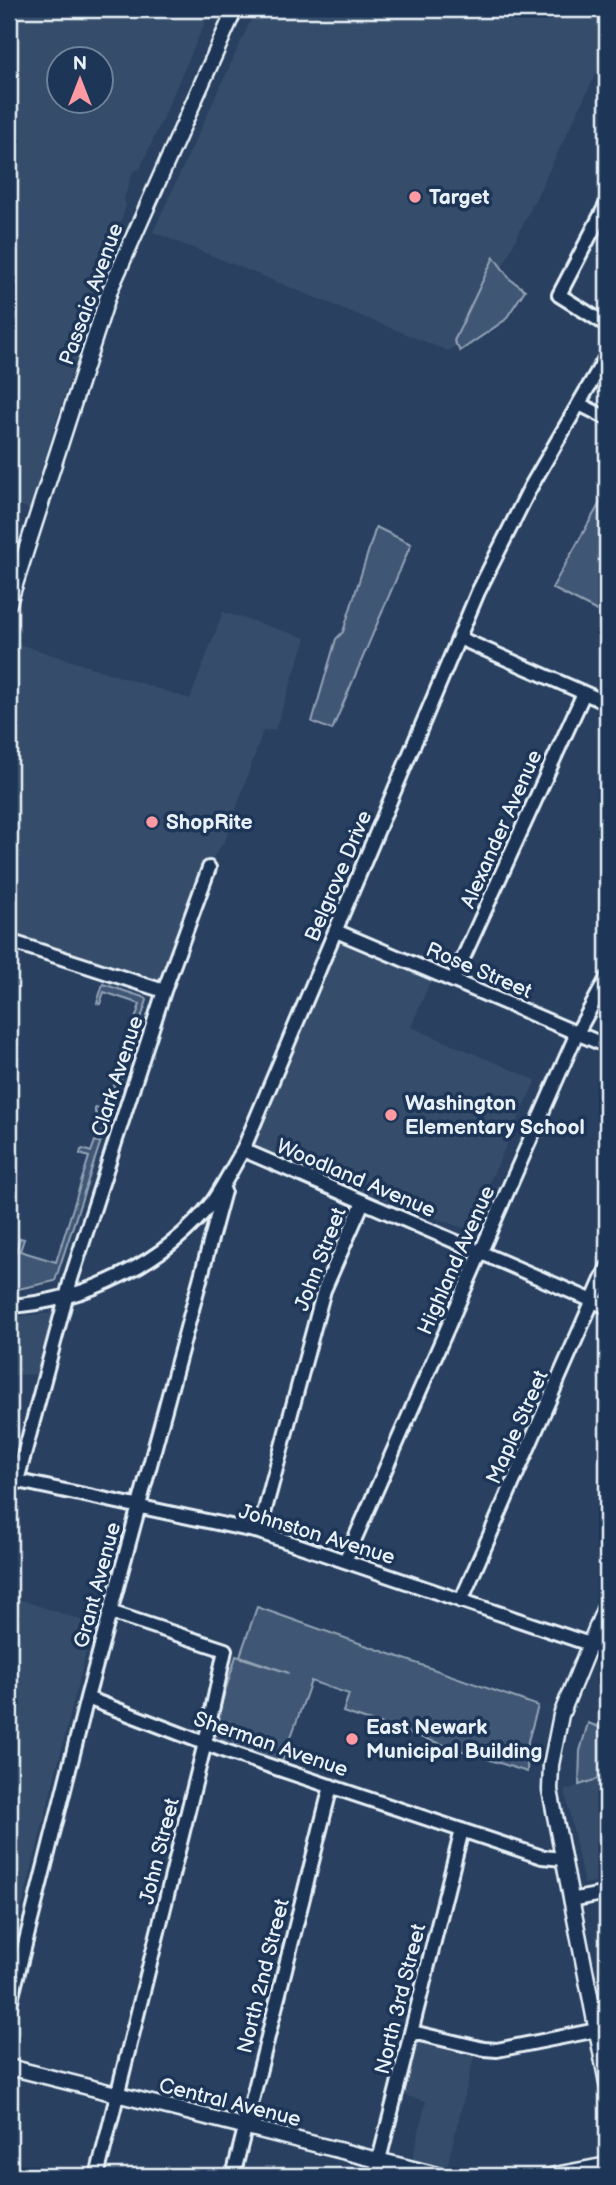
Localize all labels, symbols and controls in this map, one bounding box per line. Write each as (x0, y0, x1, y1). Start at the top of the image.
north arrow (46, 46, 116, 116)
text: N (73, 53, 87, 76)
place label: Target (429, 185, 490, 210)
marker: Target (407, 189, 423, 205)
street label: Passaic Avenue (54, 220, 129, 369)
street label: Alexander Avenue (455, 746, 548, 912)
street label: Belgrove Drive (300, 807, 377, 945)
place label: ShopRite (166, 810, 253, 835)
marker: ShopRite (144, 814, 160, 830)
street label: Rose Street (422, 937, 536, 1004)
street label: Clark Avenue (86, 1013, 149, 1140)
place label: Washington Elementary School (405, 1091, 585, 1140)
marker: Washington Elementary School (383, 1107, 399, 1123)
street label: Woodland Avenue (273, 1134, 439, 1223)
street label: Highland Avenue (412, 1182, 501, 1339)
street label: John Street (289, 1203, 352, 1314)
street label: Maple Street (481, 1366, 554, 1488)
street label: Johnston Avenue (236, 1499, 398, 1570)
street label: Grant Avenue (69, 1519, 126, 1651)
street label: Sherman Avenue (190, 1706, 351, 1783)
place label: East Newark Municipal Building (366, 1715, 542, 1764)
marker: East Newark Municipal Building (344, 1731, 360, 1747)
street label: John Street (134, 1795, 185, 1907)
street label: North 2nd Street (232, 1896, 295, 2056)
street label: North 3rd Street (370, 1921, 431, 2077)
street label: Central Avenue (156, 2073, 304, 2132)

